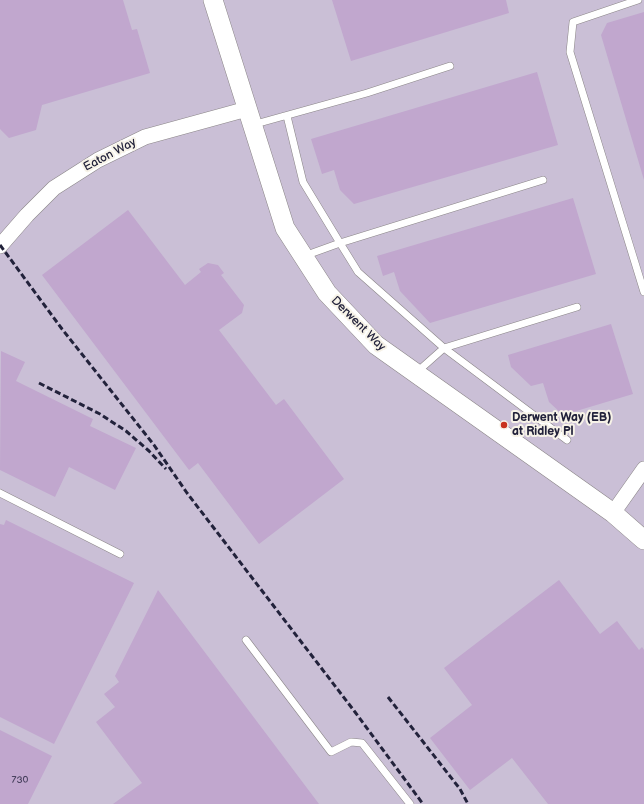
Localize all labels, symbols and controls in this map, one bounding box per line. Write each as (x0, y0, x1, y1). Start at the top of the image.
street label: Eaton Way (81, 135, 139, 175)
street label: Derwent Way (328, 294, 388, 354)
place label: Derwent Way (EB) at Ridley Pl (512, 411, 611, 439)
marker: Derwent Way (EB) at Ridley Pl (499, 420, 509, 430)
house number: 730 (12, 774, 28, 786)

